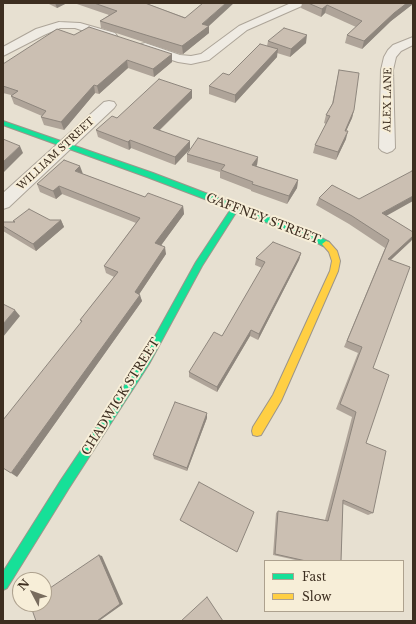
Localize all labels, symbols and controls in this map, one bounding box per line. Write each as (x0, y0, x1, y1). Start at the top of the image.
street label: ALEX LANE (381, 68, 395, 132)
street label: WILLIAM STREET (15, 115, 97, 193)
street label: GAFFNEY STREET (204, 191, 322, 247)
street label: CHADWICK STREET (79, 336, 163, 458)
legend (264, 560, 404, 612)
text: Fast (302, 569, 326, 584)
north arrow (12, 572, 52, 612)
text: N (15, 576, 32, 593)
text: Slow (302, 589, 331, 604)

